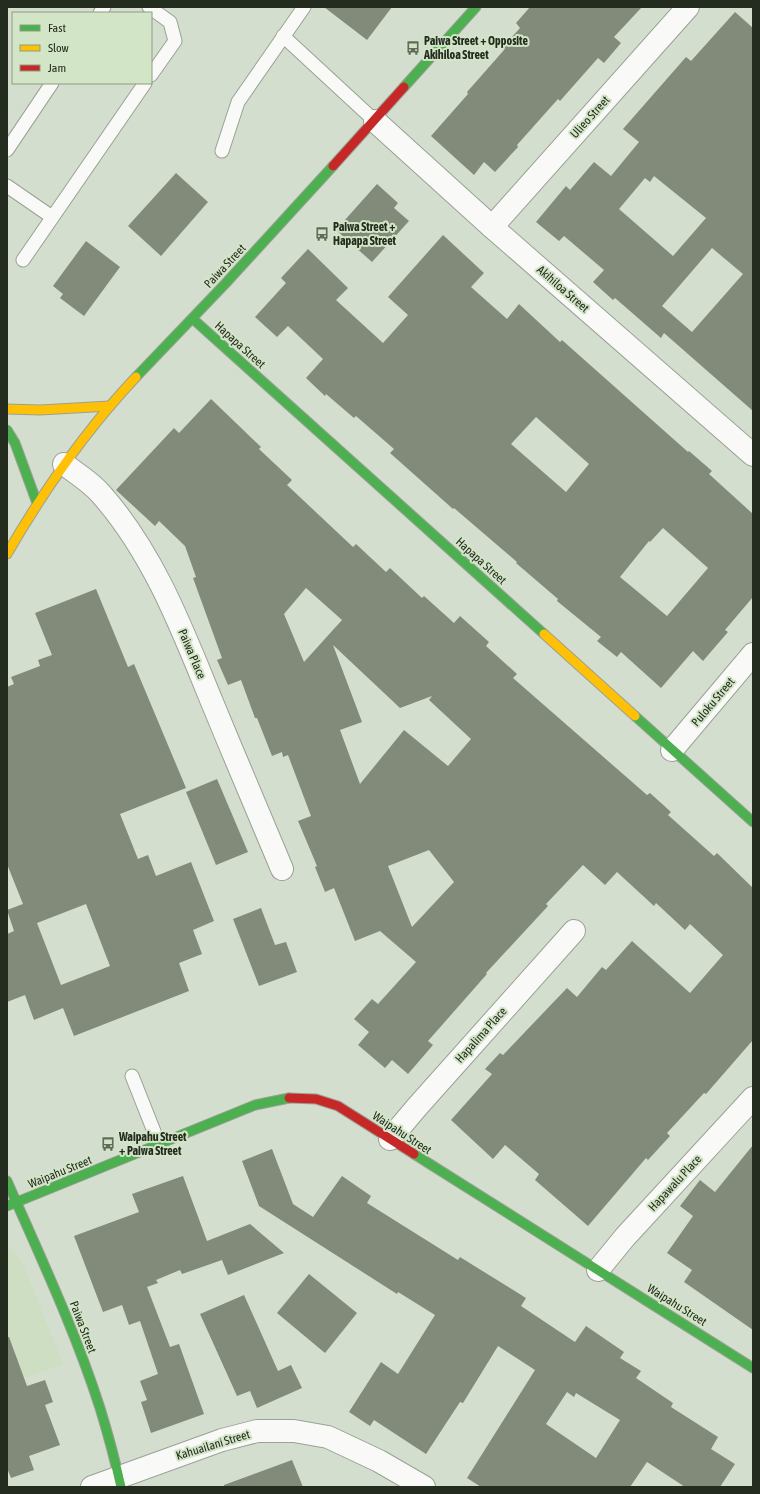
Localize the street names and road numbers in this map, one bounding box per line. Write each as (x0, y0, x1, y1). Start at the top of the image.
street label: Ulieo Street (567, 93, 613, 141)
street label: Paiwa Street (201, 241, 249, 291)
street label: Akihiloa Street (534, 263, 592, 316)
street label: Hapapa Street (212, 319, 269, 372)
street label: Hapapa Street (453, 535, 510, 588)
street label: Paiwa Place (175, 627, 209, 681)
street label: Puloku Street (689, 674, 738, 729)
street label: Hapalima Place (452, 1004, 510, 1066)
street label: Waipahu Street (370, 1109, 435, 1158)
street label: Hapawalu Place (645, 1152, 705, 1214)
street label: Waipahu Street (26, 1153, 94, 1191)
street label: Waipahu Street (645, 1281, 710, 1329)
street label: Paiwa Street (67, 1299, 100, 1355)
street label: Kahuailani Street (174, 1427, 252, 1463)

